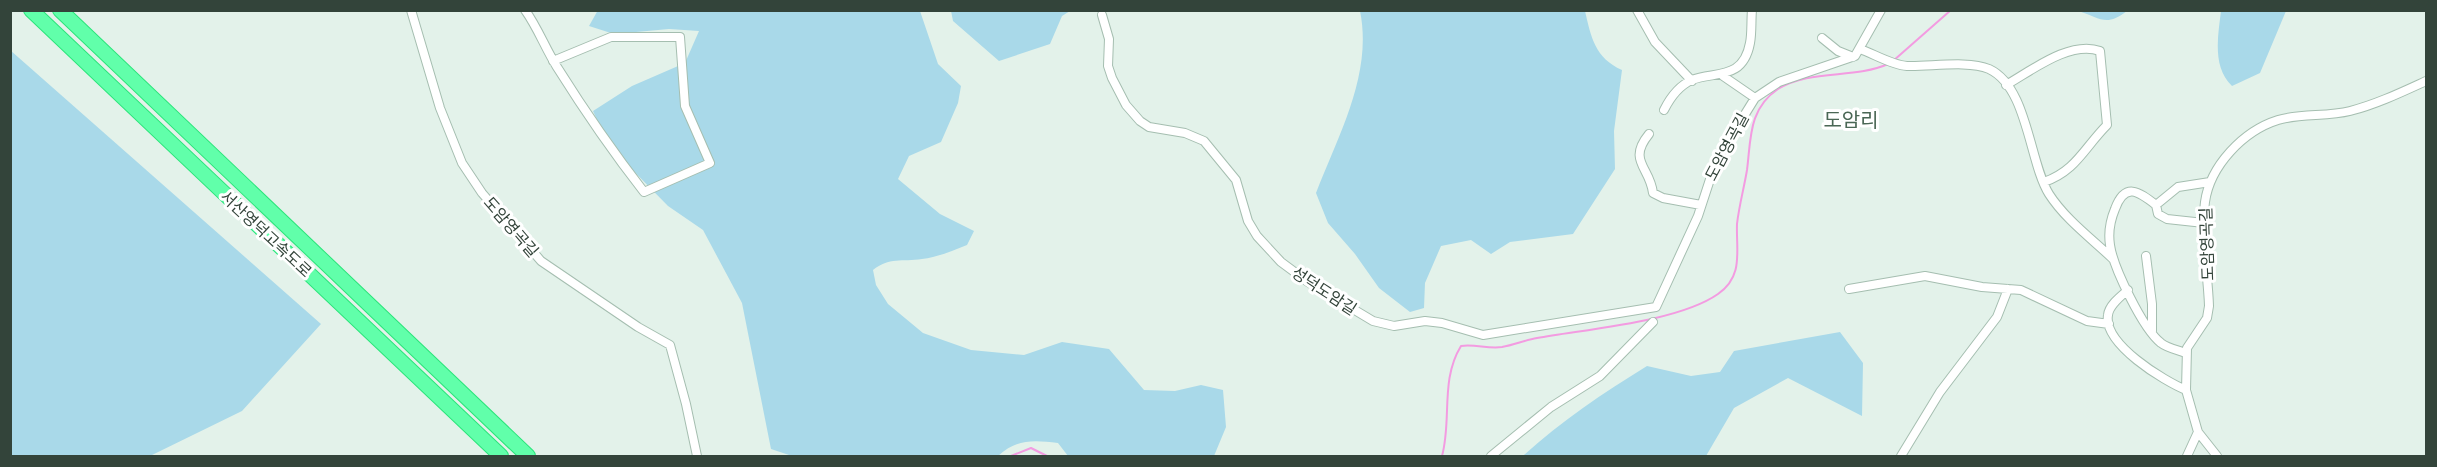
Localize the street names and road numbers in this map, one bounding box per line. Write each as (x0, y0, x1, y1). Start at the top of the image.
street label: 도암영곡길 (1702, 111, 1752, 183)
street label: 서산영덕고속도로 (217, 188, 315, 281)
street label: 도암영곡길 (480, 194, 542, 260)
street label: 도암영곡길 (2197, 207, 2217, 281)
street label: 성덕도암길 (1289, 264, 1359, 318)

